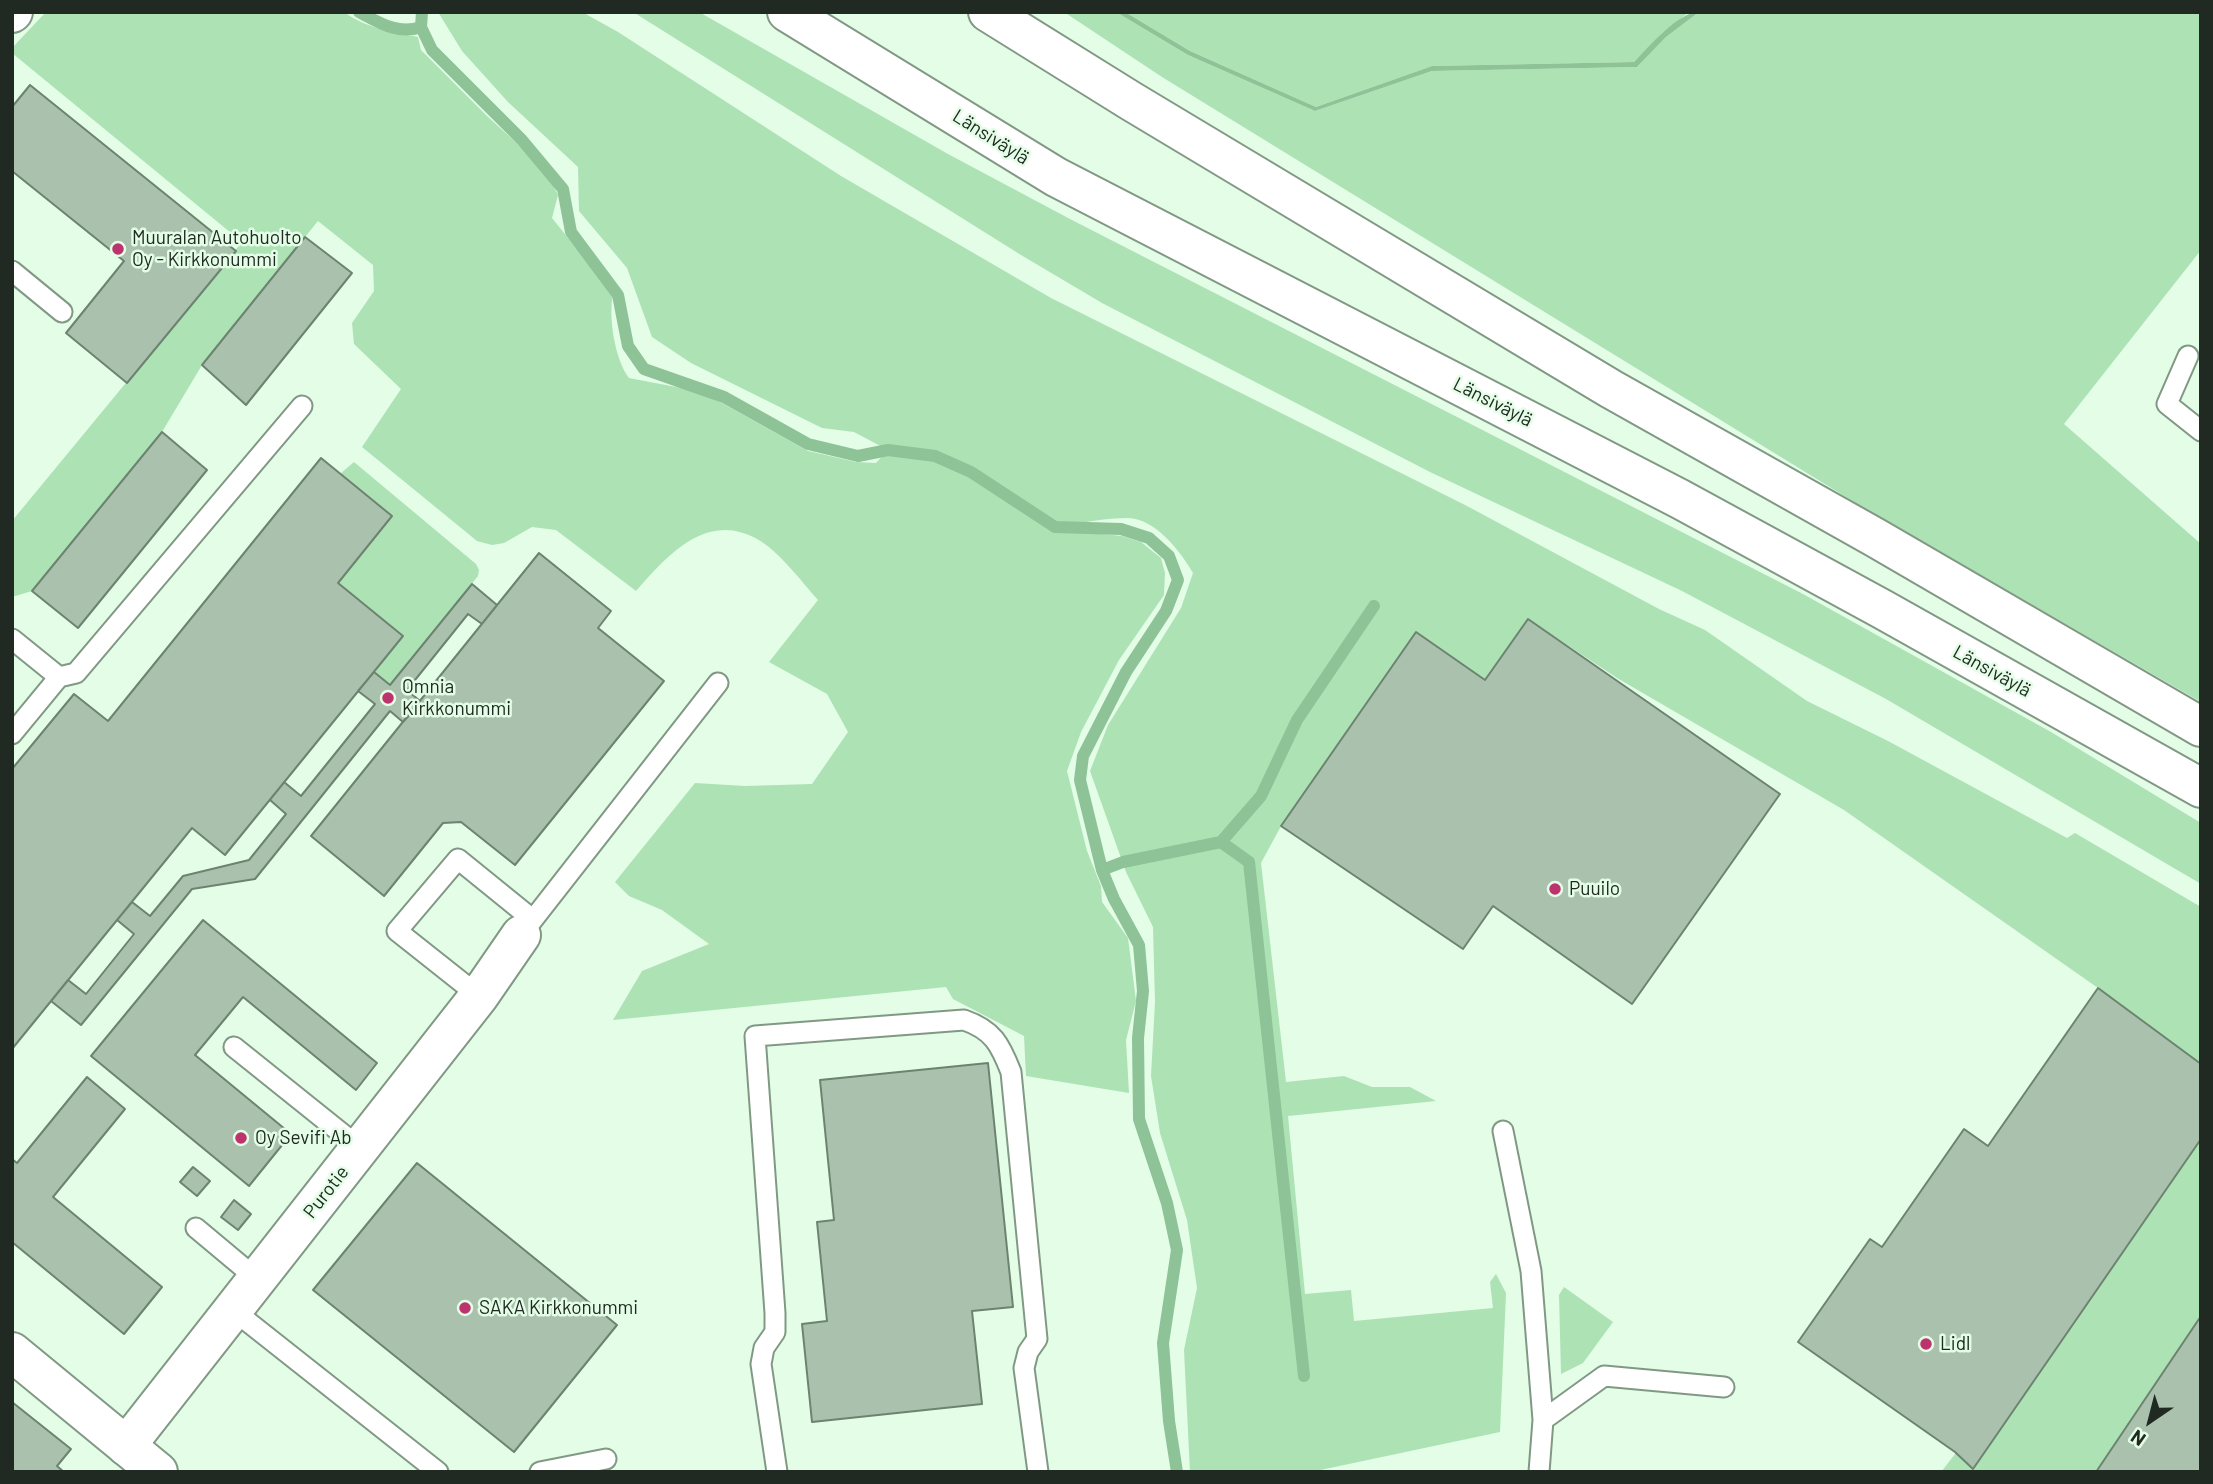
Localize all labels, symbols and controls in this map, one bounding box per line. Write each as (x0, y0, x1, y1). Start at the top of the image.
street label: Länsiväylä (949, 105, 1033, 169)
place label: Muuralan Autohuolto Oy - Kirkkonummi (132, 227, 301, 271)
marker: Muuralan Autohuolto Oy - Kirkkonummi (110, 241, 126, 257)
street label: Länsiväylä (1450, 372, 1536, 432)
street label: Länsiväylä (1949, 640, 2035, 702)
place label: Omnia Kirkkonummi (402, 676, 511, 720)
marker: Omnia Kirkkonummi (380, 690, 396, 706)
place label: Puuilo (1569, 878, 1620, 900)
marker: Puuilo (1547, 881, 1563, 897)
place label: Oy Sevifi Ab (255, 1127, 352, 1149)
marker: Oy Sevifi Ab (233, 1130, 249, 1146)
street label: Purotie (298, 1161, 354, 1223)
place label: SAKA Kirkkonummi (479, 1297, 638, 1319)
marker: SAKA Kirkkonummi (457, 1300, 473, 1316)
place label: Lidl (1940, 1333, 1970, 1355)
marker: Lidl (1918, 1336, 1934, 1352)
north arrow (2115, 1386, 2185, 1456)
text: N (2126, 1426, 2149, 1452)

